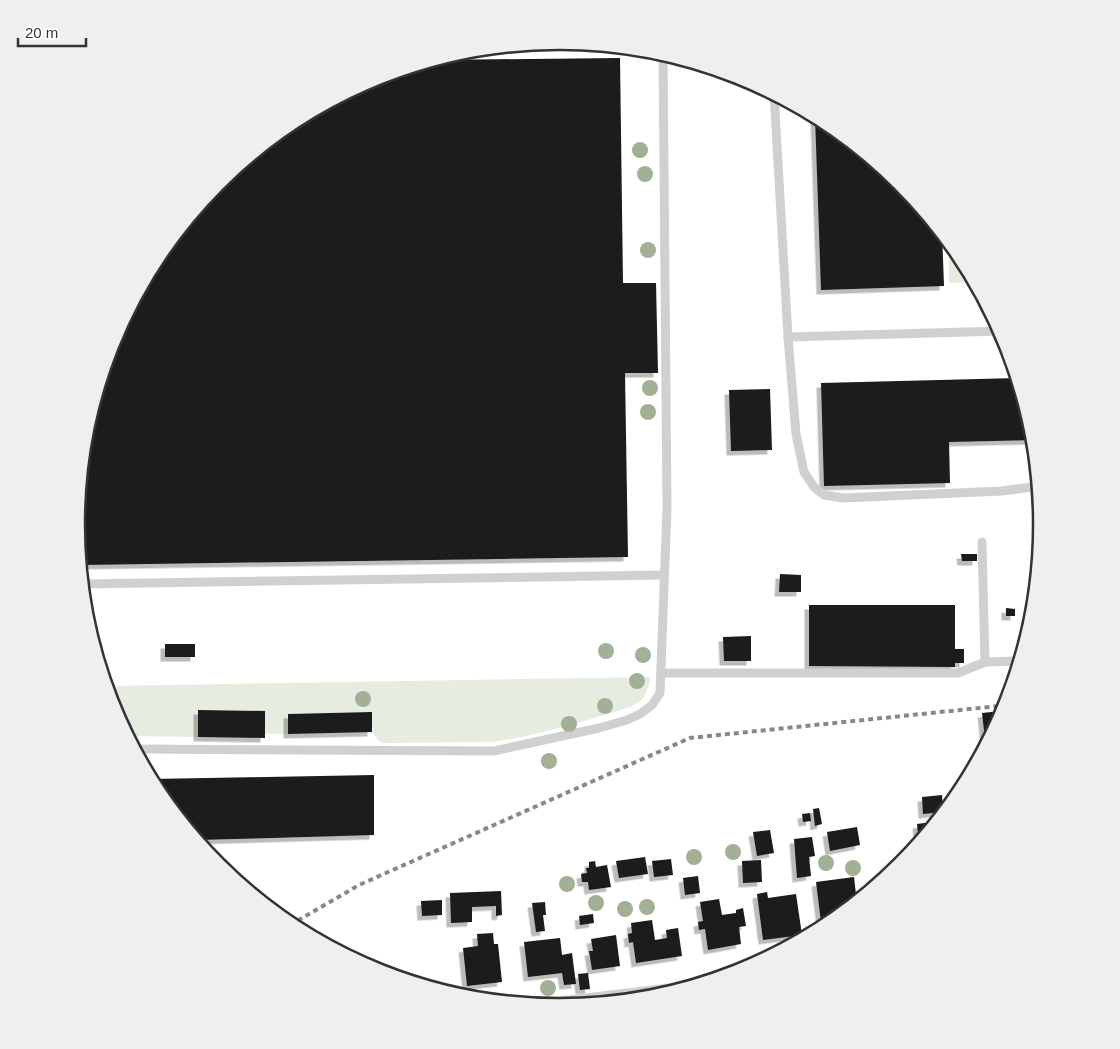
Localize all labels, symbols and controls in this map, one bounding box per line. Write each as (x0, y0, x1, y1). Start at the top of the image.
scale bar (18, 15, 85, 47)
text: 20 m (25, 24, 58, 41)

